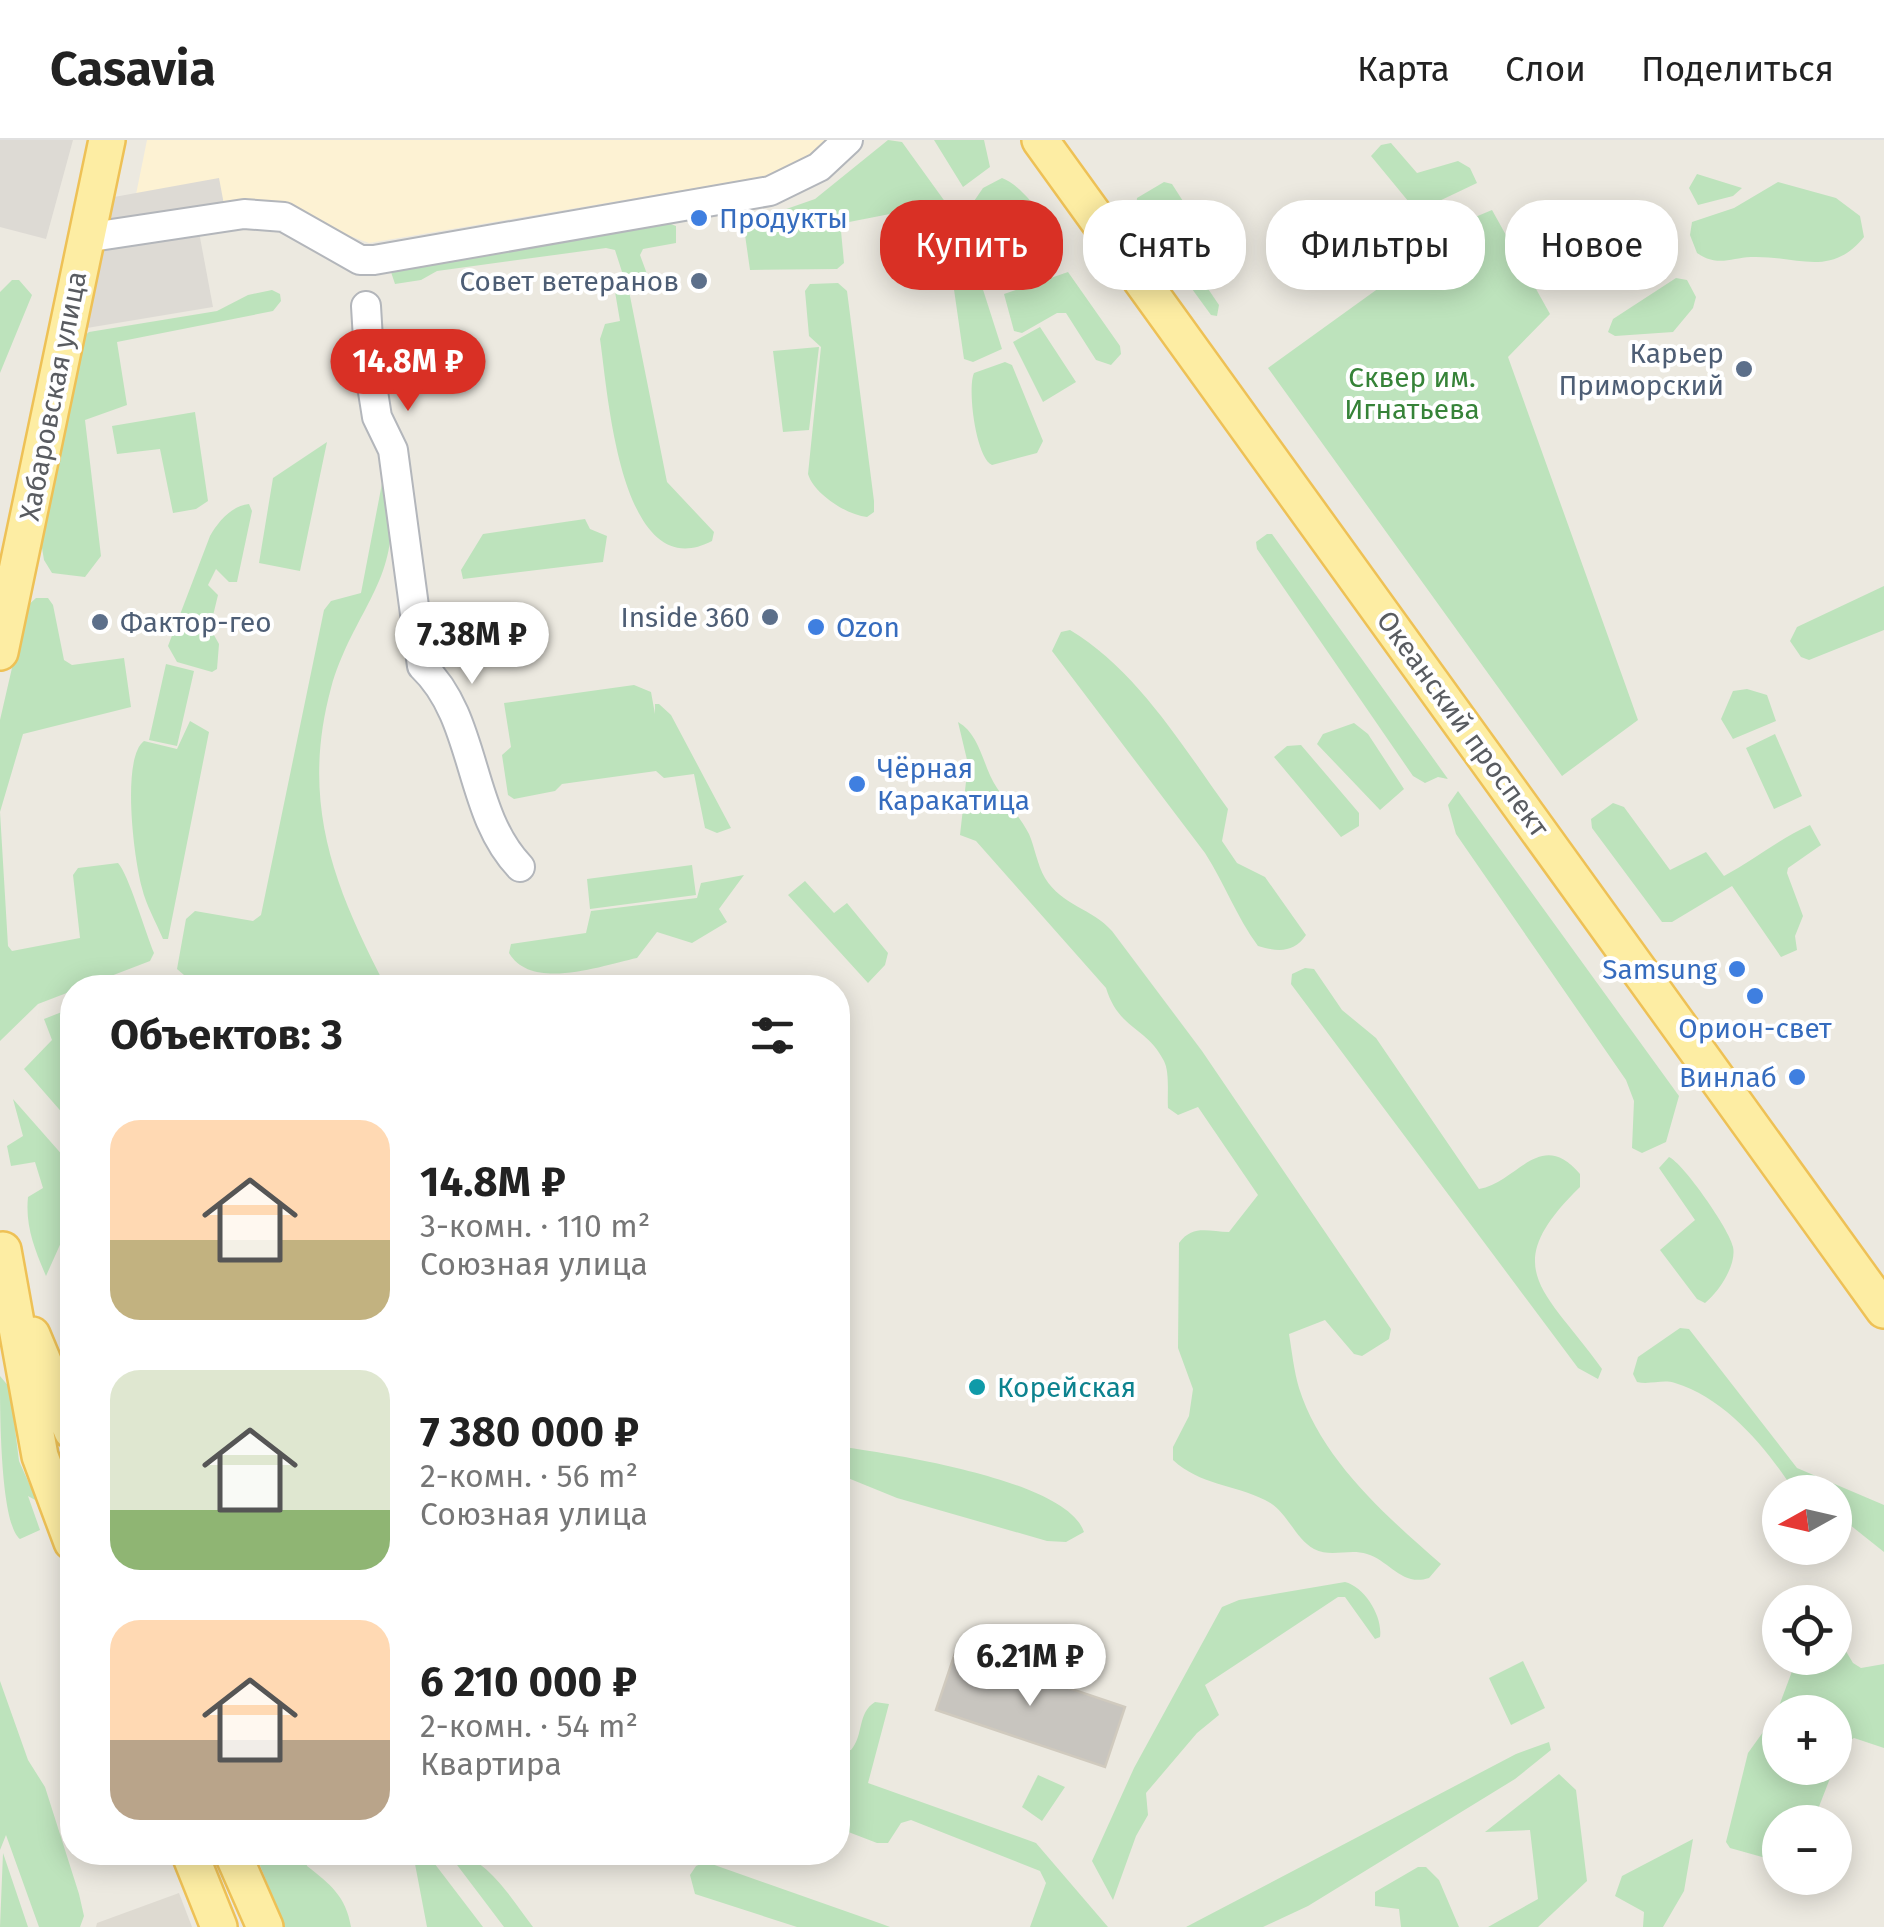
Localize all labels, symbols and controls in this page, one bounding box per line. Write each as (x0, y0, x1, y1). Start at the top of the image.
text: Casavia (50, 40, 216, 98)
text: Карта (1357, 48, 1450, 90)
text: Слои (1505, 48, 1586, 90)
text: Поделиться (1641, 48, 1834, 90)
chip: Купить (880, 200, 1063, 290)
chip: Снять (1083, 200, 1246, 290)
chip: Фильтры (1266, 200, 1485, 290)
chip: Новое (1505, 200, 1678, 290)
place label: Продукты (719, 202, 848, 235)
marker: Продукты (688, 207, 710, 229)
place label: Совет ветеранов (459, 265, 679, 298)
street label: Хабаровская улица (13, 268, 93, 524)
marker: Совет ветеранов (688, 270, 710, 292)
pin: 14.8M ₽ (316, 329, 500, 414)
place label: Карьер Приморский (1558, 337, 1724, 402)
text: 14.8M ₽ (353, 342, 463, 380)
marker: Карьер Приморский (1733, 358, 1755, 380)
park label: Cквер им. Игнатьева (1344, 361, 1480, 426)
place label: Inside 360 (620, 601, 750, 634)
pin: 7.38M ₽ (380, 602, 564, 687)
street label: Океанский проспект (1370, 605, 1556, 844)
place label: Фактор-гео (120, 606, 272, 639)
marker: Inside 360 (759, 606, 781, 628)
marker: Фактор-гео (89, 611, 111, 633)
place label: Ozon (836, 611, 900, 644)
text: 7.38M ₽ (417, 615, 527, 653)
marker: Ozon (805, 616, 827, 638)
place label: Чёрная Каракатица (877, 752, 1030, 817)
marker: Чёрная Каракатица (846, 773, 868, 795)
place label: Samsung (1602, 953, 1717, 986)
marker: Samsung (1726, 958, 1748, 980)
marker: Орион-свет (1744, 985, 1766, 1007)
icon: filters (745, 1008, 800, 1063)
text: Объектов: 3 (110, 1010, 343, 1060)
place label: Орион-свет (1678, 1012, 1832, 1045)
place label: Винлаб (1679, 1061, 1777, 1094)
marker: Винлаб (1786, 1066, 1808, 1088)
text: 14.8M ₽ (420, 1157, 566, 1207)
icon: home (190, 1160, 310, 1280)
text: 3-комн. · 110 m² (420, 1207, 650, 1245)
text: Союзная улица (420, 1245, 648, 1283)
place label: Корейская (997, 1371, 1136, 1404)
marker: Корейская (966, 1376, 988, 1398)
text: 7 380 000 ₽ (420, 1407, 639, 1457)
icon: home (190, 1410, 310, 1530)
text: 2-комн. · 56 m² (420, 1457, 638, 1495)
north arrow (1762, 1475, 1852, 1565)
map controls (1762, 1475, 1852, 1895)
text: Союзная улица (420, 1495, 648, 1533)
button: locate (1762, 1585, 1852, 1675)
pin: 6.21M ₽ (938, 1624, 1122, 1709)
text: 6.21M ₽ (976, 1637, 1084, 1675)
text: 6 210 000 ₽ (420, 1657, 637, 1707)
icon: home (190, 1660, 310, 1780)
button: + (1762, 1695, 1852, 1785)
text: 2-комн. · 54 m² (420, 1707, 638, 1745)
text: Квартира (420, 1745, 562, 1783)
button: − (1762, 1805, 1852, 1895)

